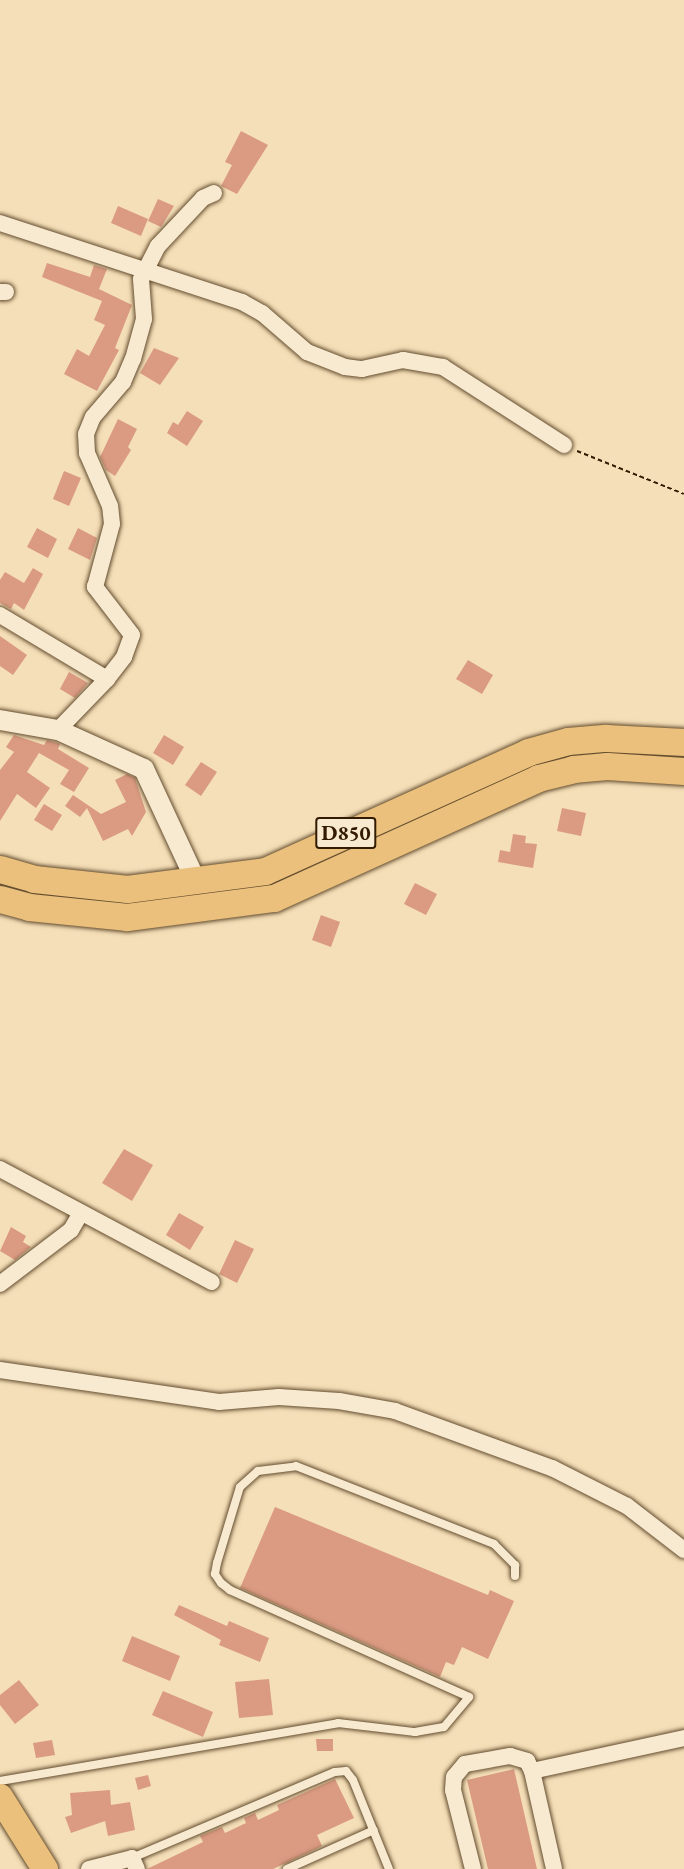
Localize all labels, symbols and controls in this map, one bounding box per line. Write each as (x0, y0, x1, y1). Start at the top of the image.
road number: D850 (314, 815, 378, 851)

